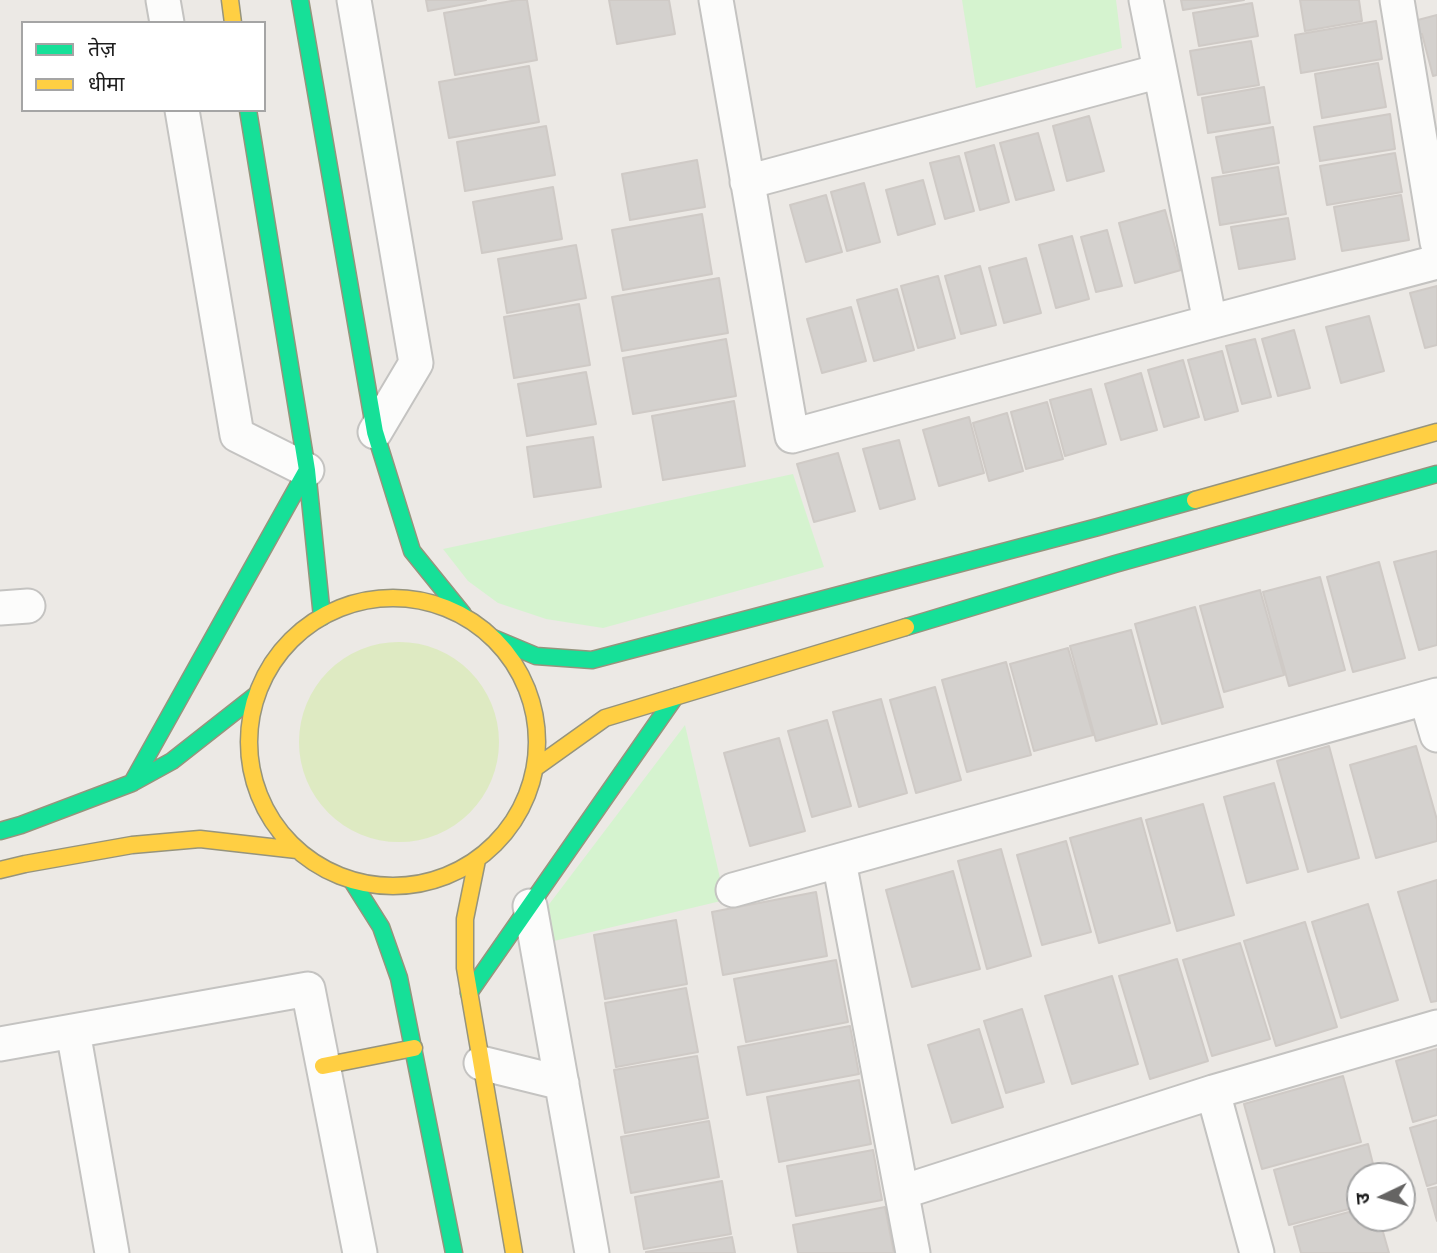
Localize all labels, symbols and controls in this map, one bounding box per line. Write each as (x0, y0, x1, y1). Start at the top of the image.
legend (21, 21, 266, 112)
text: तेज़ (88, 35, 116, 61)
text: धीमा (88, 70, 124, 96)
north arrow (1346, 1162, 1416, 1232)
text: उ (1350, 1192, 1375, 1205)

